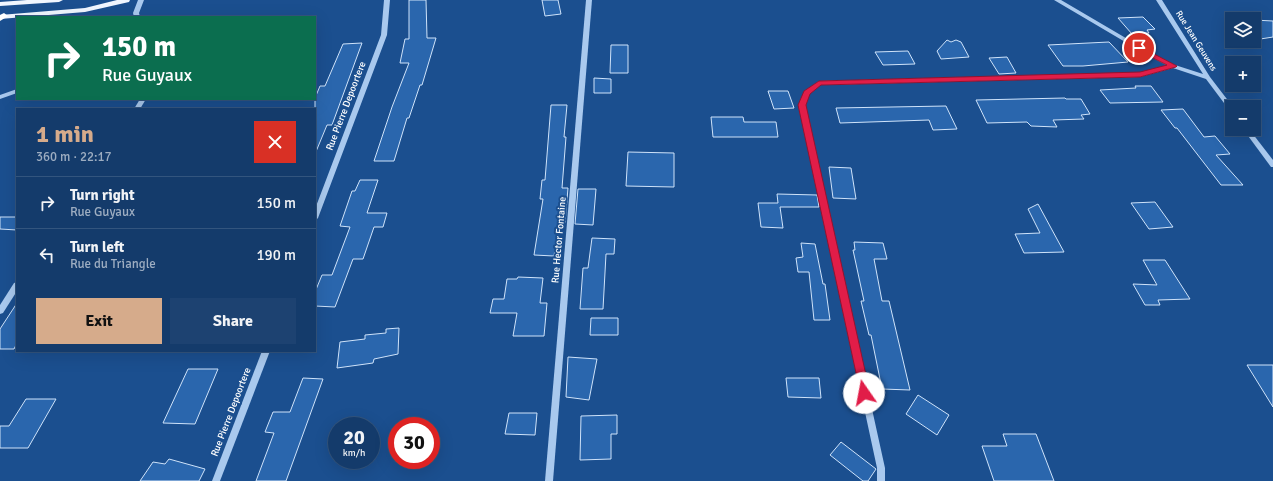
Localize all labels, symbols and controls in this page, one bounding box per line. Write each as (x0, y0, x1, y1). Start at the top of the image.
street label: Rue Jean Geuvens (1173, 9, 1219, 73)
map controls (1225, 12, 1261, 136)
button: layers (1225, 12, 1261, 48)
text: 150 m (102, 30, 176, 64)
pin (1122, 31, 1156, 65)
icon: right (36, 32, 88, 84)
icon: arrive (1128, 37, 1150, 59)
button: + (1225, 56, 1261, 92)
street label: Rue Pierre Depoortere (324, 60, 368, 152)
text: Rue Guyaux (102, 64, 192, 86)
button: − (1225, 100, 1261, 136)
text: 1 min (36, 119, 94, 149)
button: close (254, 121, 296, 163)
text: 360 m · 22:17 (36, 149, 112, 165)
text: Turn right (70, 186, 135, 204)
icon: right (36, 192, 58, 214)
text: 150 m (256, 194, 296, 212)
street label: Rue Hector Fontaine (549, 196, 569, 284)
text: Rue Guyaux (70, 204, 135, 220)
text: Turn left (70, 238, 124, 256)
icon: left (36, 244, 58, 266)
text: 190 m (256, 246, 296, 264)
text: Rue du Triangle (70, 256, 156, 272)
button: Exit (36, 298, 162, 344)
button: Share (170, 298, 296, 344)
street label: Rue Pierre Depoortere (209, 366, 253, 458)
position arrow (843, 372, 885, 414)
speed limit sign: 30 (388, 417, 440, 469)
text: 20 (343, 425, 365, 450)
text: km/h (343, 447, 365, 459)

